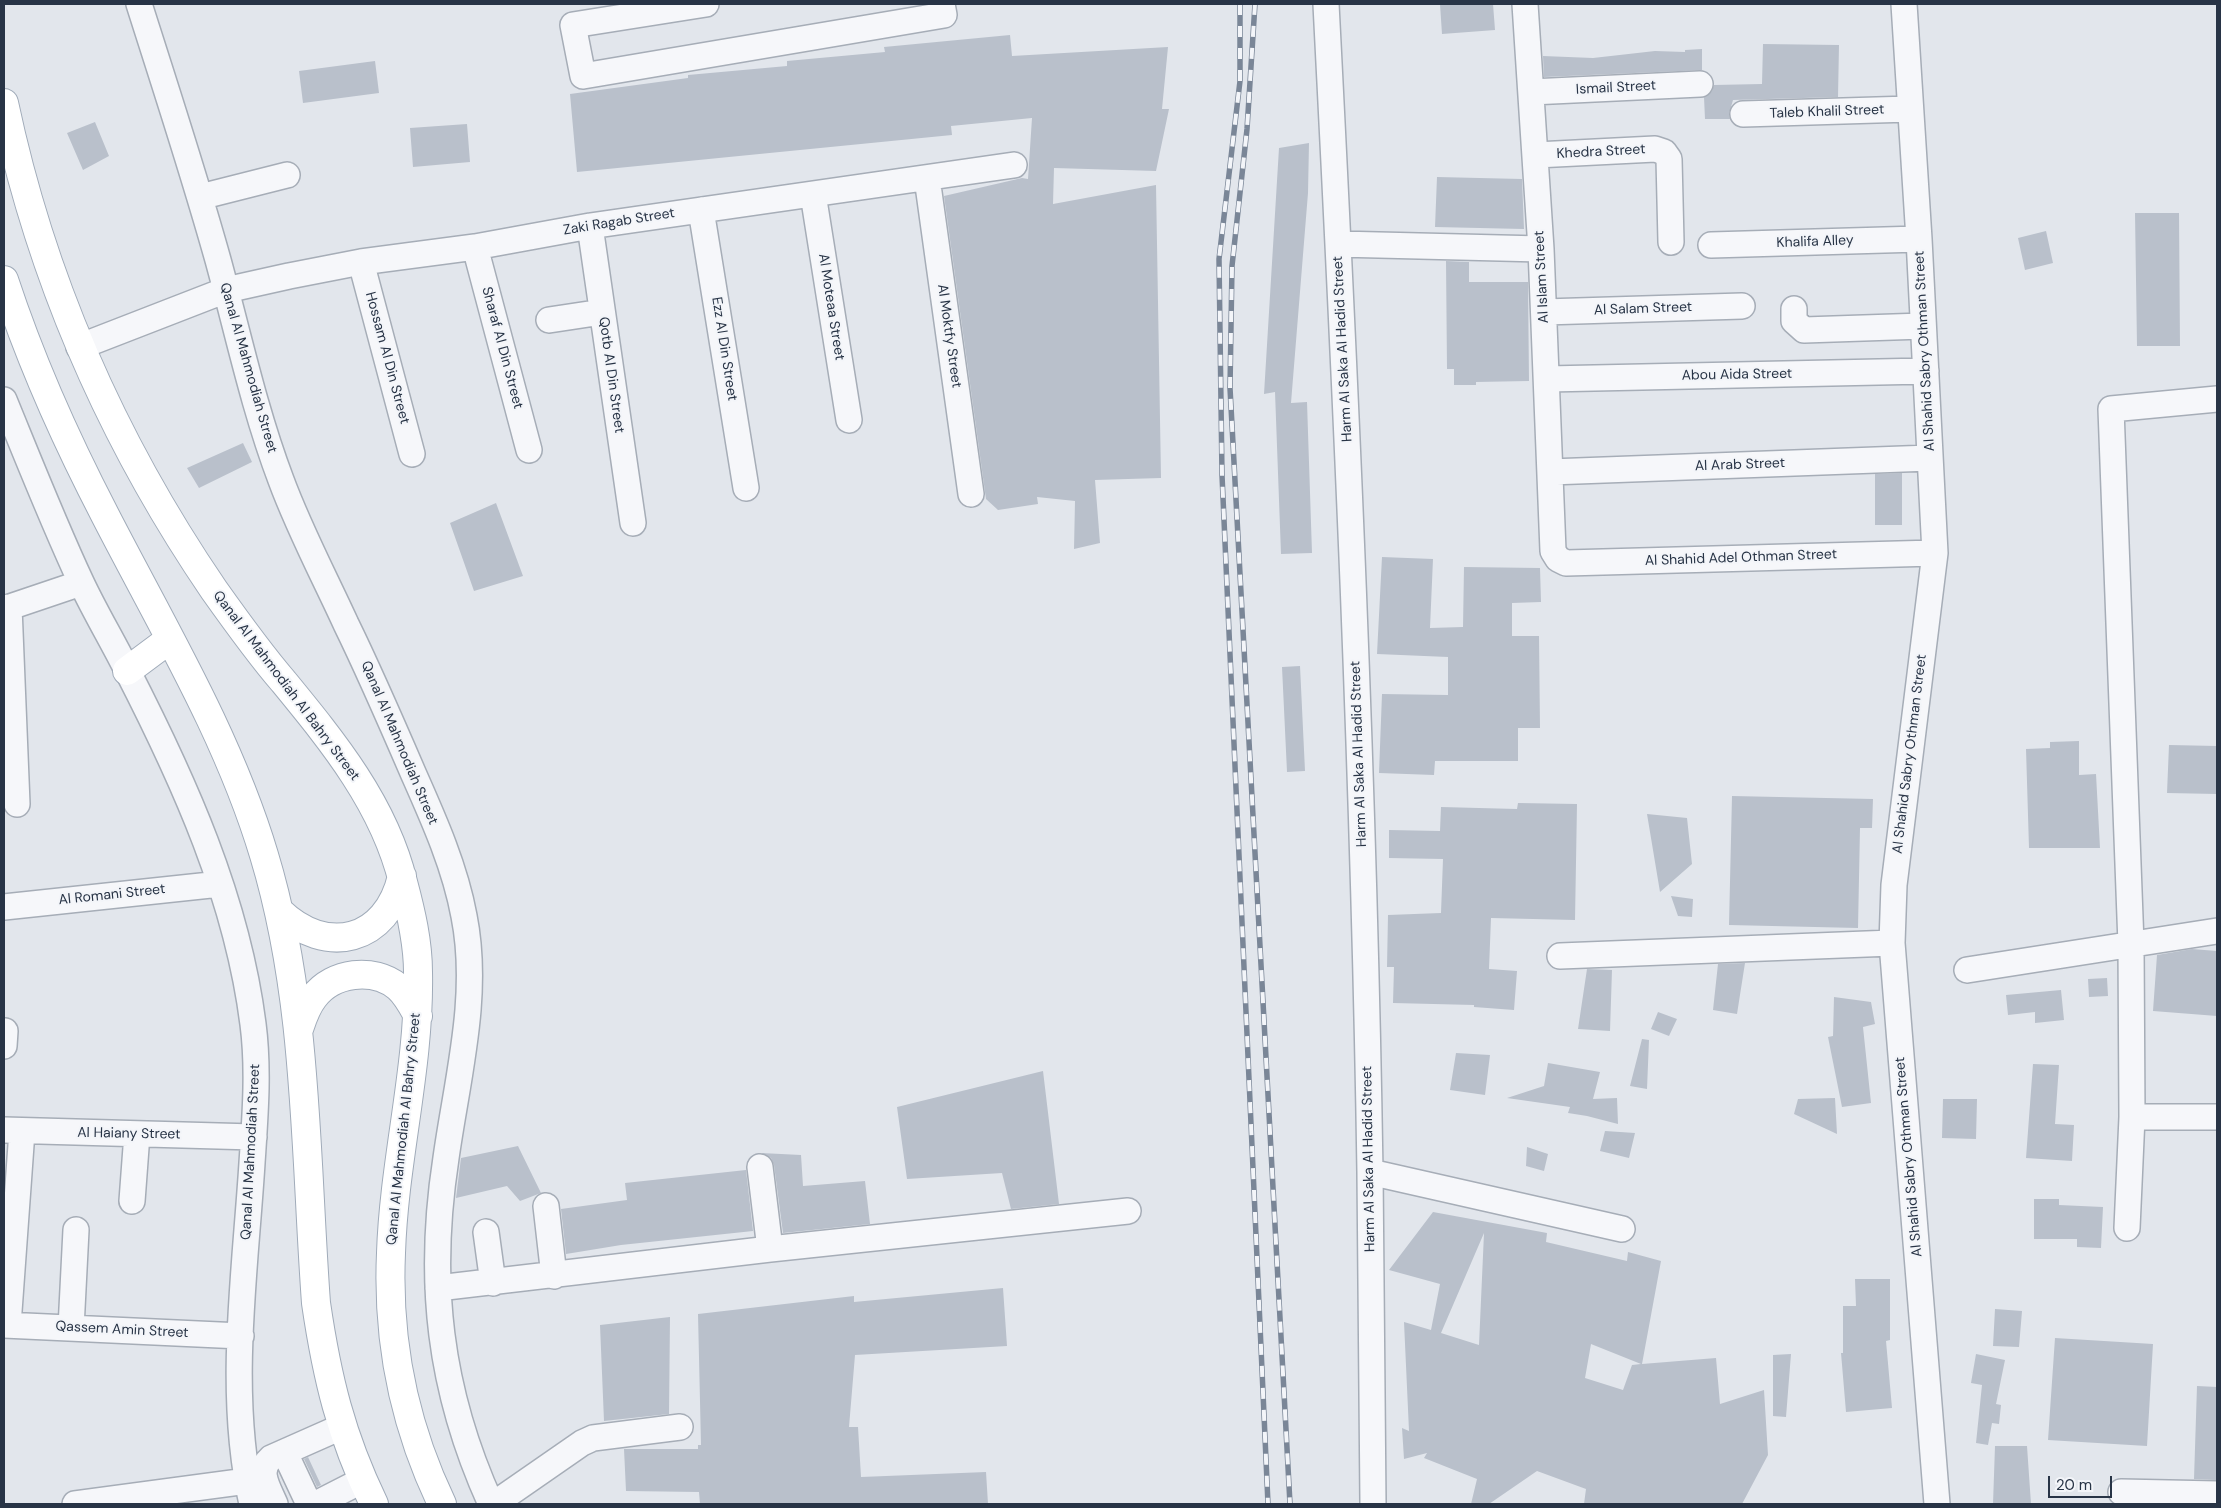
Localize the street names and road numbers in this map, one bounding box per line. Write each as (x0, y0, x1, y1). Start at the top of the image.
street label: Ismail Street (1575, 78, 1657, 98)
street label: Taleb Khalil Street (1769, 102, 1885, 122)
street label: Khedra Street (1556, 141, 1646, 163)
street label: Zaki Ragab Street (562, 205, 676, 239)
street label: Al Islam Street (1531, 230, 1553, 324)
street label: Khalifa Alley (1776, 232, 1854, 252)
street label: Al Shahid Sabry Othman Street (1911, 250, 1939, 452)
street label: Al Moteaa Street (814, 252, 848, 362)
street label: Harm Al Saka Al Hadid Street (1330, 256, 1356, 442)
street label: Qanal Al Mahmodiah Street (216, 281, 280, 455)
street label: Al Moktfy Street (933, 283, 965, 389)
street label: Sharaf Al Din Street (478, 285, 526, 411)
street label: Hossam Al Din Street (361, 290, 413, 426)
street label: Ezz Al Din Street (707, 296, 741, 402)
street label: Al Salam Street (1593, 299, 1693, 319)
street label: Qotb Al Din Street (595, 316, 627, 434)
street label: Abou Aida Street (1682, 366, 1792, 384)
street label: Al Arab Street (1695, 455, 1785, 475)
street label: Al Shahid Adel Othman Street (1645, 546, 1837, 570)
street label: Qanal Al Mahmodiah Al Bahry Street (209, 588, 363, 784)
street label: Al Shahid Sabry Othman Street (1889, 653, 1931, 855)
street label: Qanal Al Mahmodiah Street (357, 658, 441, 828)
street label: Harm Al Saka Al Hadid Street (1347, 661, 1371, 847)
street label: Al Romani Street (58, 881, 166, 909)
street label: Qanal Al Mahmodiah Al Bahry Street (383, 1012, 425, 1246)
street label: Al Shahid Sabry Othman Street (1892, 1056, 1926, 1258)
street label: Qanal Al Mahmodiah Street (238, 1063, 264, 1241)
street label: Harm Al Saka Al Hadid Street (1359, 1066, 1379, 1252)
street label: Al Haiany Street (77, 1125, 181, 1143)
street label: Qassem Amin Street (55, 1318, 189, 1342)

